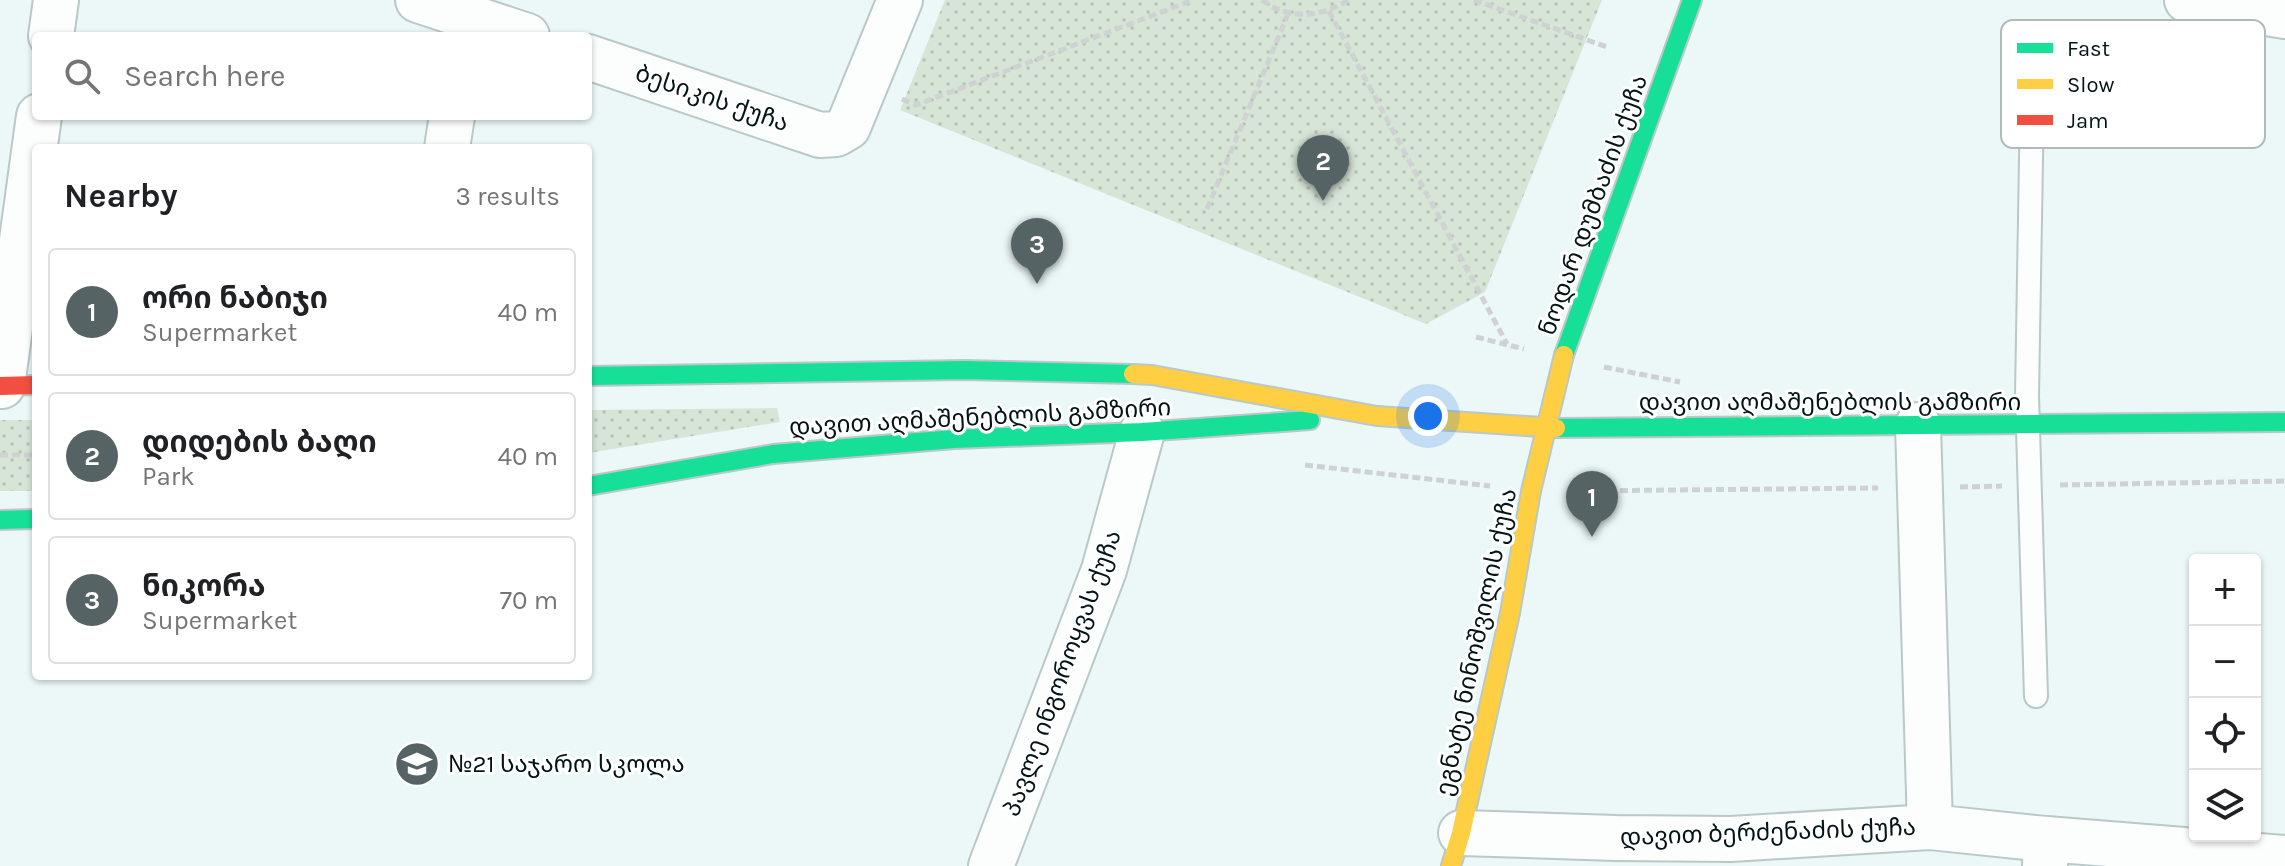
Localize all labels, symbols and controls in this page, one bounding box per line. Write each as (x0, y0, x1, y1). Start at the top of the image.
legend (2001, 20, 2265, 148)
search box (32, 32, 592, 120)
text: Fast (2067, 36, 2110, 62)
icon: search (60, 54, 104, 98)
text: Search here (124, 58, 285, 94)
street label: ბესიკის ქუჩა (632, 59, 792, 137)
street label: ნოდარ დუმბაძის ქუჩა (1533, 71, 1653, 339)
text: Slow (2067, 72, 2114, 98)
text: Jam (2067, 108, 2109, 134)
pin: 2 (1297, 135, 1349, 201)
text: Nearby (64, 176, 178, 216)
text: 3 results (456, 181, 560, 212)
pin: 3 (1011, 218, 1063, 284)
text: ორი ნაბიჯი (142, 280, 328, 316)
text: 1 (87, 297, 97, 328)
text: 40 m (498, 297, 558, 328)
text: Supermarket (142, 317, 297, 348)
street label: დავით აღმაშენებლის გამზირი (1639, 388, 2021, 417)
street label: დავით აღმაშენებლის გამზირი (788, 393, 1172, 442)
your location (1408, 396, 1448, 436)
text: დიდების ბაღი (142, 424, 377, 460)
text: 2 (84, 441, 100, 472)
text: 40 m (498, 441, 558, 472)
text: Park (142, 461, 195, 492)
pin: 1 (1566, 471, 1618, 537)
street label: ეგნატე ნინოშვილის ქუჩა (1430, 486, 1522, 798)
street label: პავლე ინგოროყვას ქუჩა (997, 526, 1127, 820)
map controls (2189, 554, 2261, 842)
button: + (2189, 554, 2261, 626)
text: ნიკორა (142, 568, 266, 604)
text: 3 (84, 585, 100, 616)
text: 70 m (500, 585, 558, 616)
text: Supermarket (142, 605, 297, 636)
button: − (2189, 626, 2261, 698)
button: locate (2189, 698, 2261, 770)
school or university icon: №21 საჯარო სკოლა (393, 740, 441, 788)
place label: №21 საჯარო სკოლა (448, 750, 685, 778)
button: layers (2189, 770, 2261, 842)
street label: დავით ბერძენაძის ქუჩა (1620, 813, 1916, 851)

